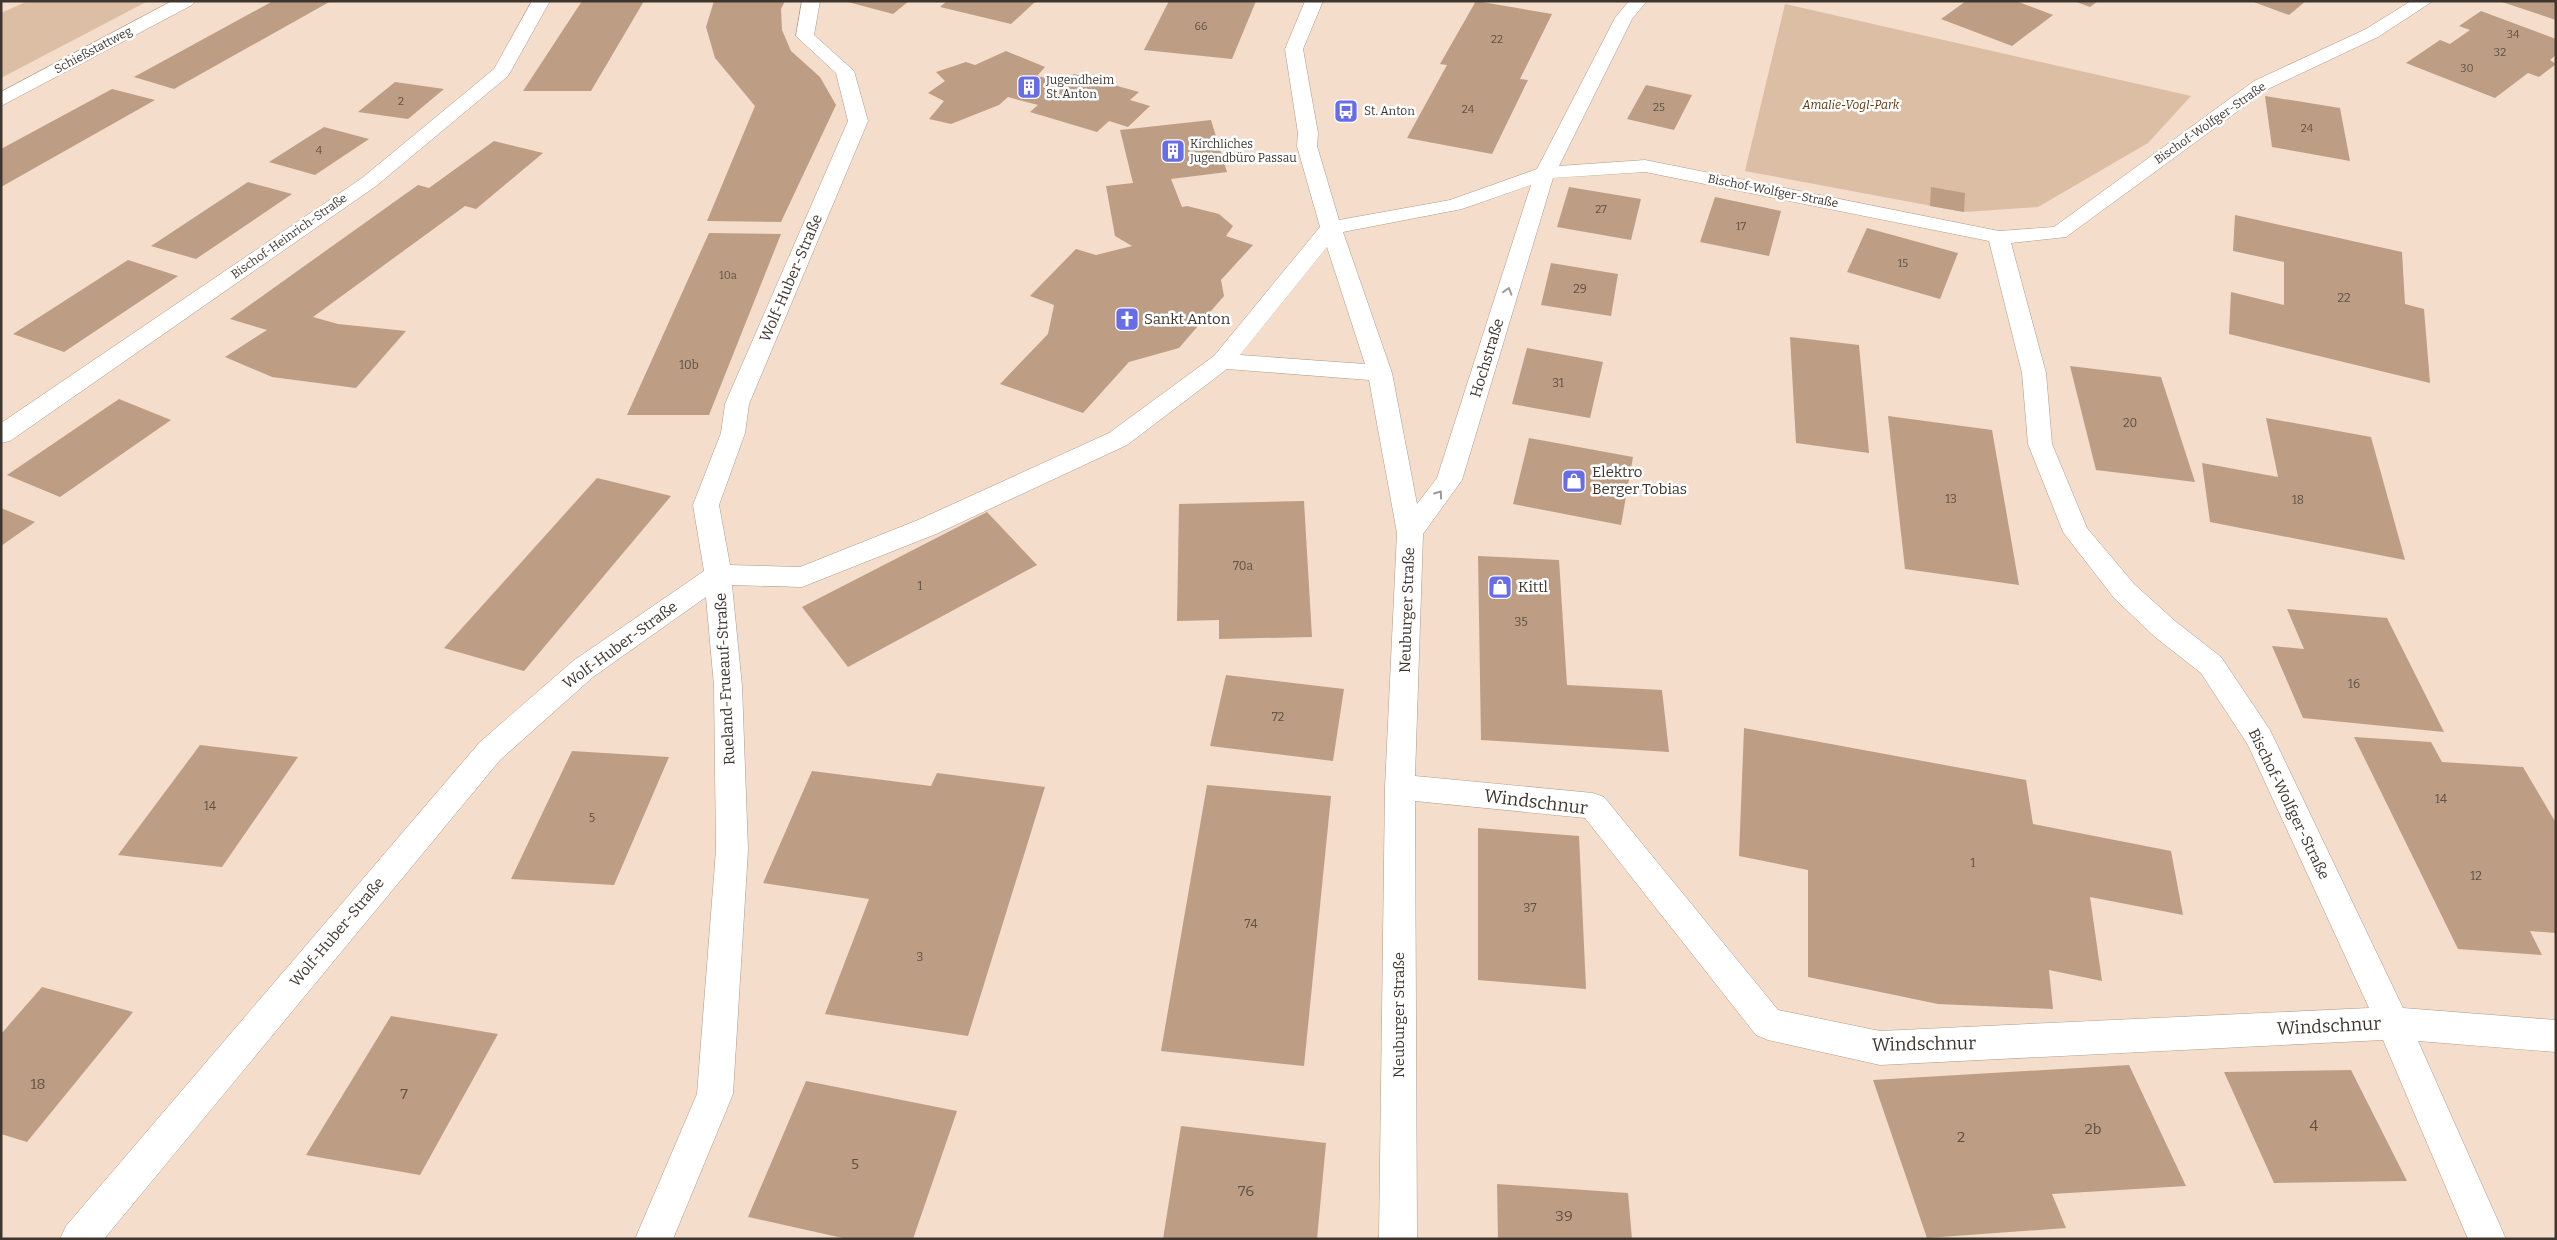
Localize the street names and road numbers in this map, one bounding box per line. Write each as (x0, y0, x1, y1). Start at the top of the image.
street label: Schießstattweg (52, 24, 134, 76)
street label: Bischof-Wolfger-Straße (2152, 79, 2268, 167)
street label: Bischof-Wolfger-Straße (1707, 171, 1839, 211)
street label: Bischof-Heinrich-Straße (228, 191, 350, 281)
street label: Wolf-Huber-Straße (756, 211, 826, 345)
street label: Hochstraße (1466, 316, 1508, 400)
street label: Neuburger Straße (1396, 547, 1418, 673)
street label: Rueland-Frueauf-Straße (711, 592, 739, 766)
street label: Wolf-Huber-Straße (559, 597, 681, 693)
street label: Bischof-Wolfger-Straße (2245, 726, 2333, 882)
street label: Windschnur (1483, 785, 1589, 819)
street label: Wolf-Huber-Straße (286, 874, 388, 990)
street label: Neuburger Straße (1390, 952, 1408, 1078)
street label: Windschnur (2276, 1012, 2382, 1040)
street label: Windschnur (1872, 1032, 1976, 1056)

